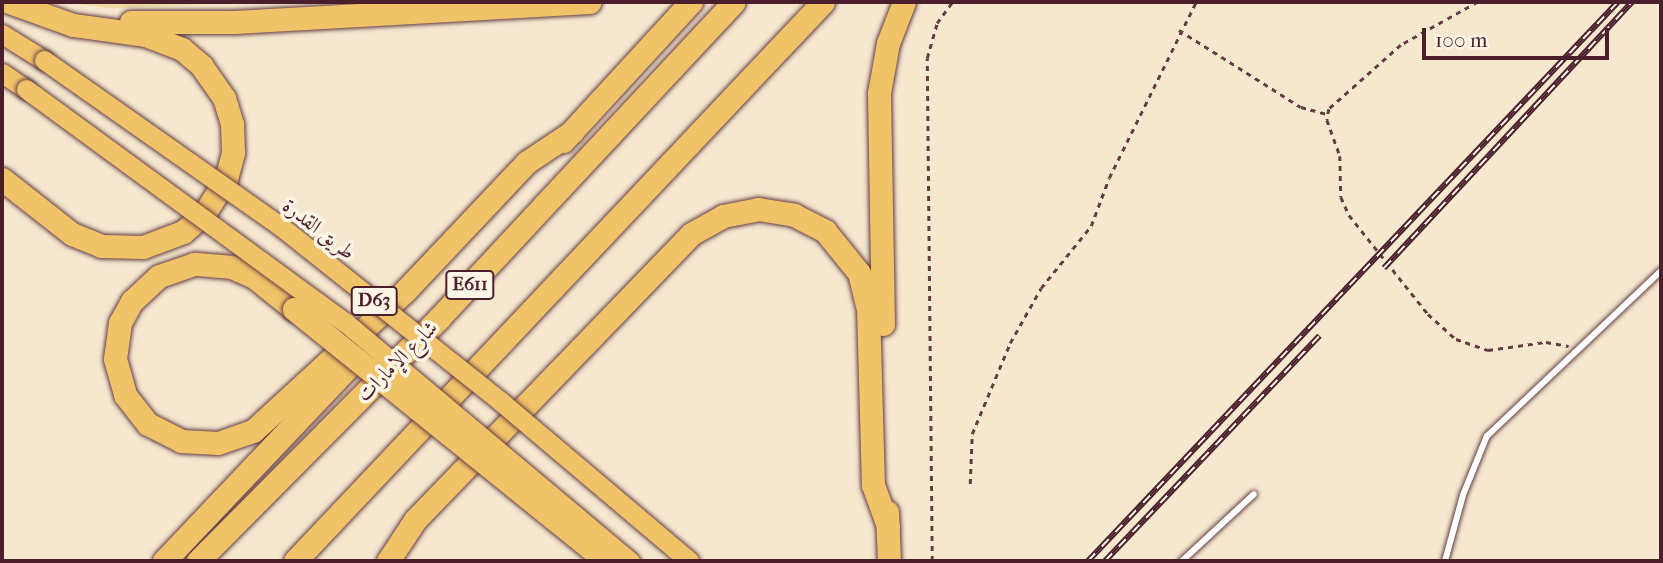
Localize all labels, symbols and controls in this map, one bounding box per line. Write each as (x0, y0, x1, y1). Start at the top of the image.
scale bar (1425, 14, 1612, 58)
text: 100 m (1435, 28, 1488, 52)
street label: طريق القدرة (278, 193, 360, 265)
road number: E611 (444, 270, 496, 300)
road number: D63 (350, 286, 398, 316)
street label: شارع الإمارات (351, 315, 443, 407)

